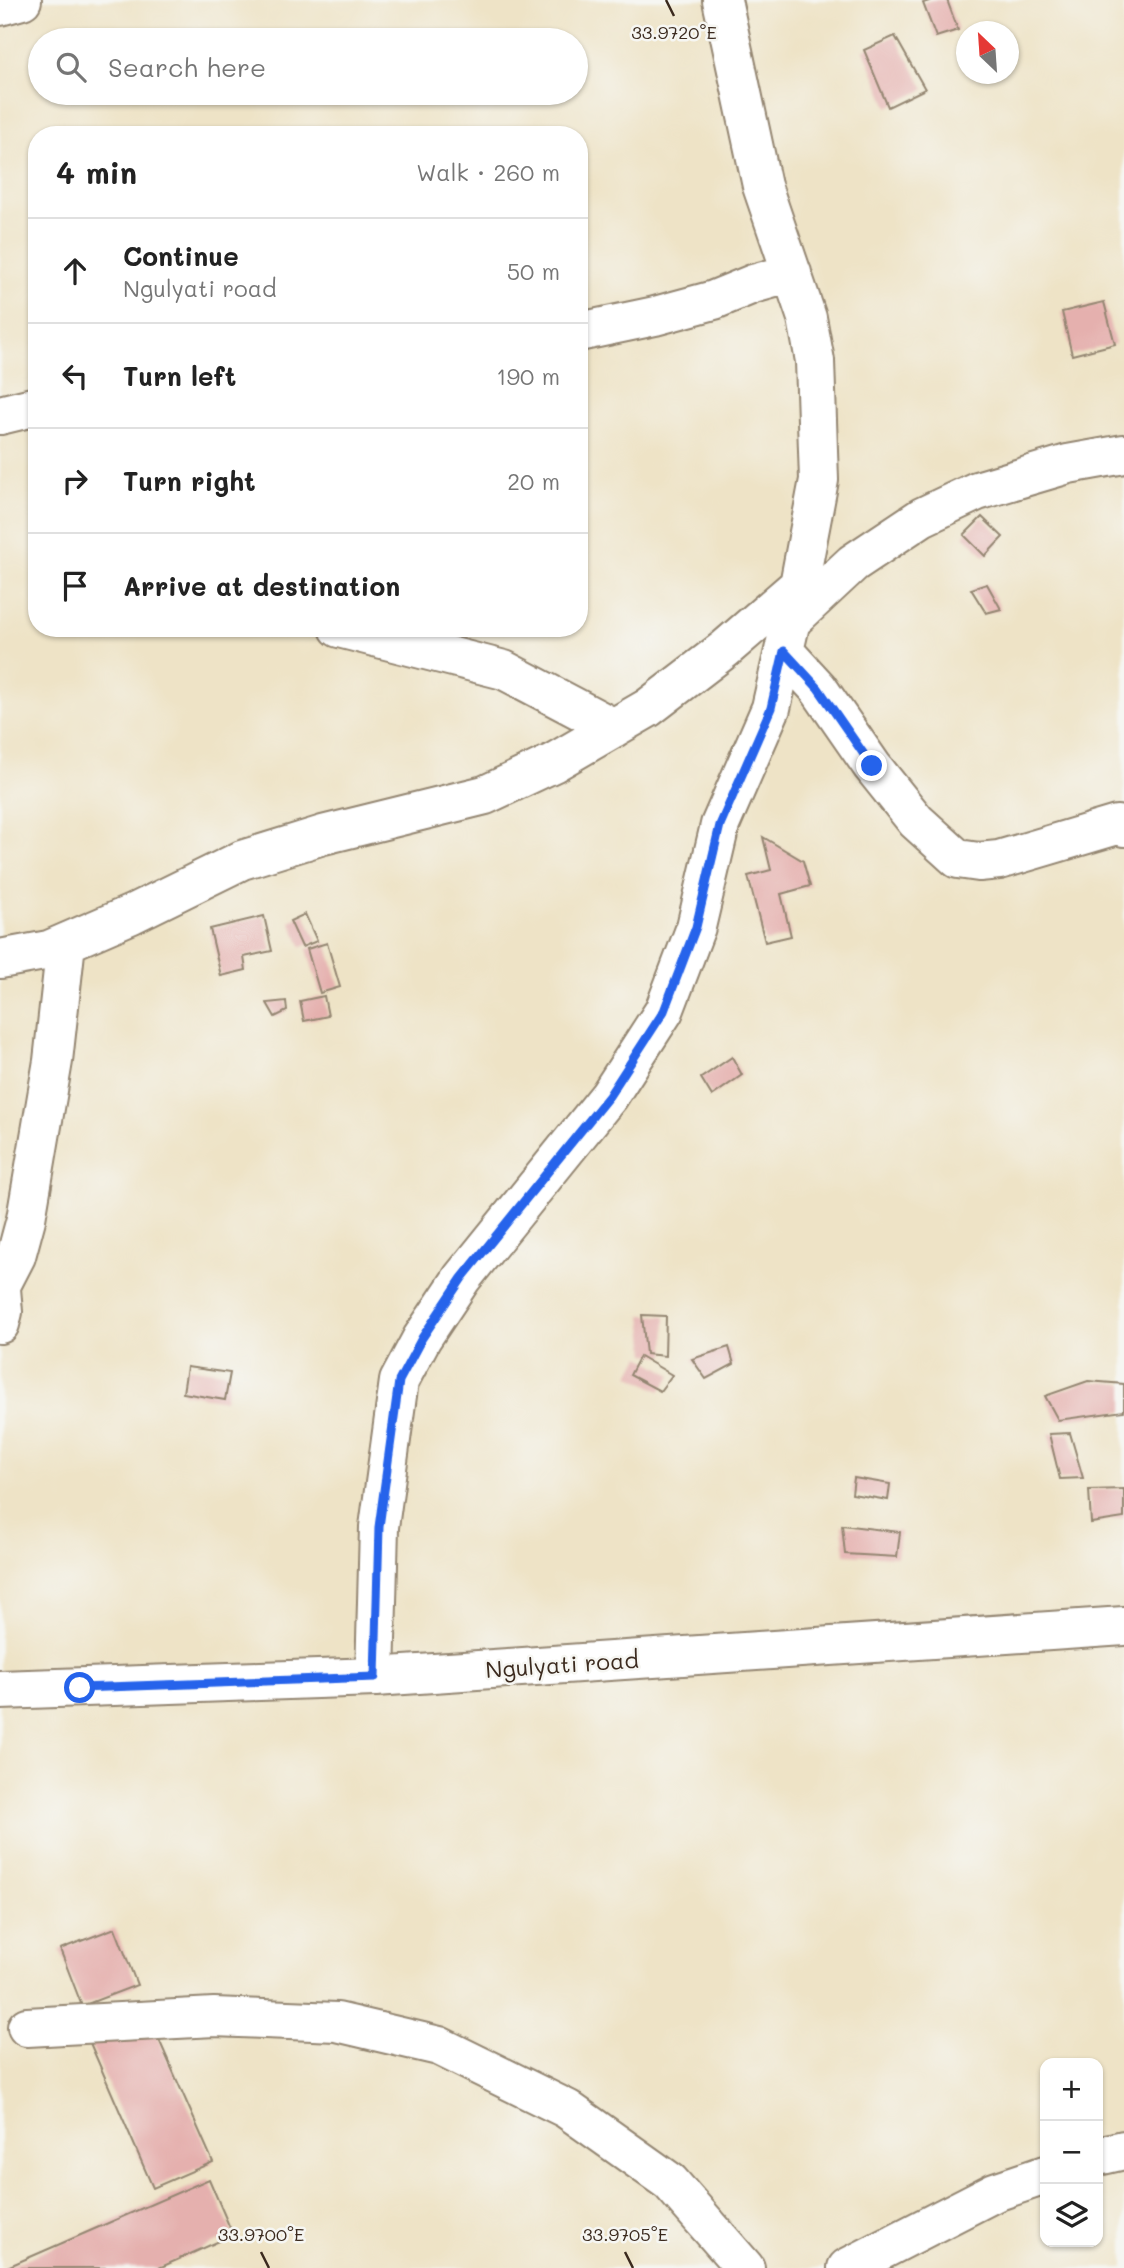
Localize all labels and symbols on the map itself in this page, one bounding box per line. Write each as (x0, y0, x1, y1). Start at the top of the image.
text: 33.9720°E (631, 20, 717, 44)
north arrow (956, 21, 1019, 84)
route end (856, 750, 887, 781)
street label: Ngulyati road (484, 1644, 640, 1684)
route start (64, 1672, 95, 1703)
text: 33.9700°E (218, 2222, 304, 2246)
text: 33.9705°E (582, 2222, 668, 2246)

